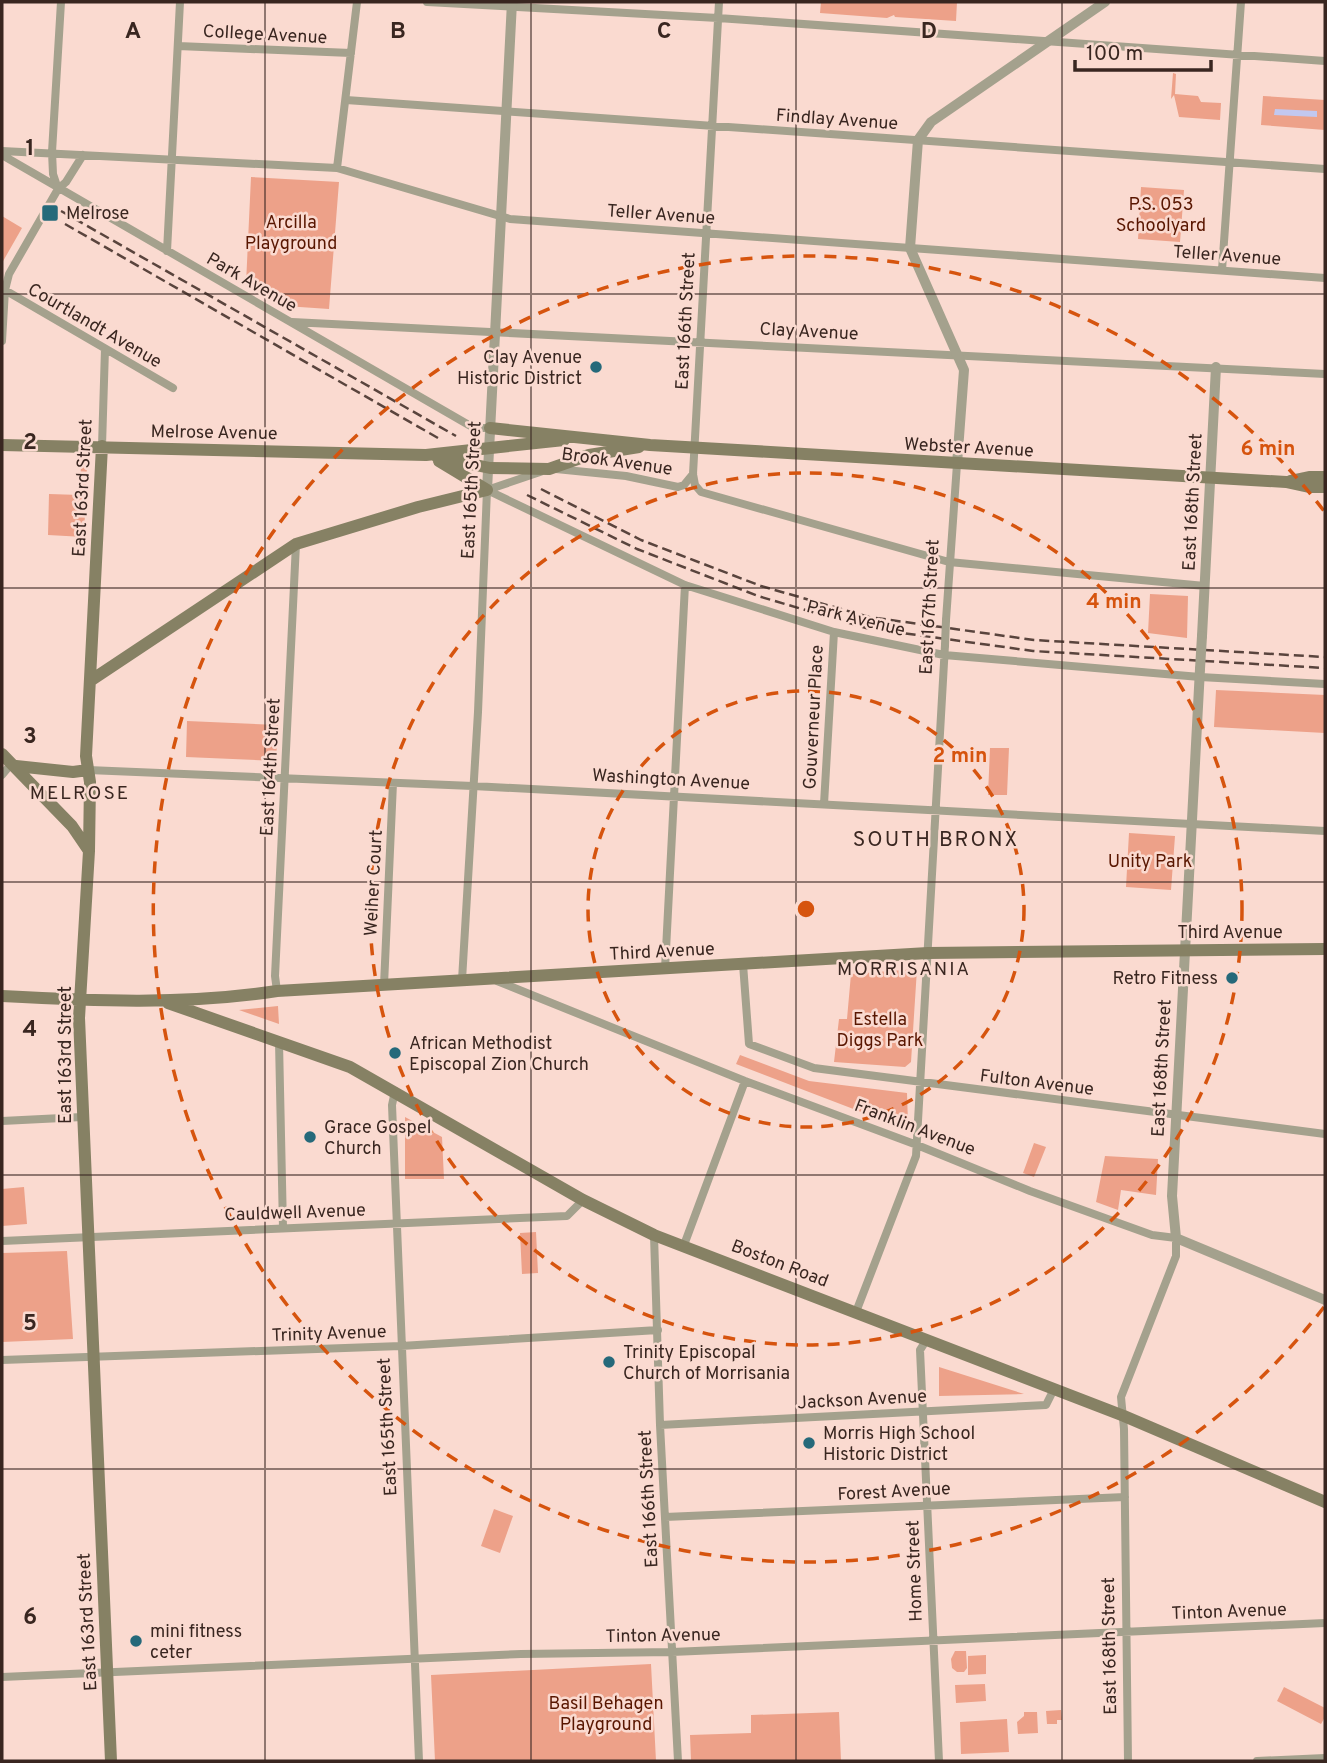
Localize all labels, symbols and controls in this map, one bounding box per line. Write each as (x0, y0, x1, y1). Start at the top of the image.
text: A (125, 18, 141, 47)
text: B (390, 18, 406, 47)
text: C (657, 18, 671, 47)
text: D (921, 18, 937, 47)
street label: College Avenue (202, 21, 328, 50)
scale bar (1075, 28, 1212, 72)
text: 100 m (1086, 41, 1143, 68)
street label: Findlay Avenue (775, 105, 899, 136)
text: 1 (25, 135, 35, 164)
park label: P.S. 053 Schoolyard (1116, 194, 1206, 238)
street label: Teller Avenue (606, 200, 716, 231)
marker: Melrose (40, 203, 60, 223)
place label: Melrose (66, 203, 129, 226)
park label: Arcilla Playground (245, 212, 337, 256)
street label: Teller Avenue (1172, 241, 1282, 272)
street label: Park Avenue (202, 248, 301, 318)
street label: East 166th Street (671, 252, 702, 391)
street label: Courtlandt Avenue (23, 279, 165, 374)
street label: Clay Avenue (759, 318, 859, 347)
place label: Clay Avenue Historic District (457, 347, 582, 391)
marker: Clay Avenue Historic District (588, 359, 604, 375)
street label: East 163rd Street (68, 418, 99, 558)
street label: East 165th Street (457, 420, 488, 560)
street label: Melrose Avenue (150, 421, 278, 446)
text: 2 (23, 429, 37, 458)
street label: East 168th Street (1178, 433, 1209, 572)
street label: Webster Avenue (903, 434, 1034, 463)
text: 6 min (1241, 436, 1295, 463)
street label: Brook Avenue (560, 443, 674, 482)
street label: East 167th Street (915, 539, 946, 675)
text: 4 min (1086, 589, 1142, 616)
street label: Park Avenue (804, 596, 907, 643)
street label: Gouverneur Place (799, 644, 830, 790)
street label: East 164th Street (256, 697, 287, 837)
text: 3 (23, 723, 37, 752)
text: 2 min (933, 743, 987, 770)
street label: Washington Avenue (591, 765, 751, 796)
district label: MELROSE (30, 782, 130, 806)
district label: SOUTH BRONX (853, 827, 1019, 854)
street label: Weiher Court (360, 829, 389, 937)
park label: Unity Park (1108, 851, 1192, 874)
centre of rings (794, 897, 818, 921)
street label: Third Avenue (1177, 922, 1283, 945)
street label: Third Avenue (609, 938, 715, 967)
district label: MORRISANIA (837, 958, 971, 982)
place label: Retro Fitness (1113, 968, 1218, 991)
marker: Retro Fitness (1224, 970, 1240, 986)
street label: East 163rd Street (55, 986, 78, 1124)
street label: East 168th Street (1147, 999, 1178, 1138)
park label: Estella Diggs Park (837, 1009, 923, 1053)
text: 4 (23, 1016, 37, 1045)
place label: African Methodist Episcopal Zion Church (409, 1033, 589, 1077)
marker: African Methodist Episcopal Zion Church (387, 1045, 403, 1061)
street label: Fulton Avenue (978, 1065, 1095, 1102)
street label: Franklin Avenue (851, 1095, 978, 1162)
place label: Grace Gospel Church (324, 1117, 431, 1161)
marker: Grace Gospel Church (302, 1129, 318, 1145)
street label: Cauldwell Avenue (224, 1200, 366, 1227)
street label: Boston Road (727, 1235, 832, 1294)
text: 5 (23, 1310, 37, 1339)
street label: Trinity Avenue (271, 1321, 387, 1348)
place label: Trinity Episcopal Church of Morrisania (623, 1342, 790, 1386)
marker: Trinity Episcopal Church of Morrisania (601, 1354, 617, 1370)
street label: East 165th Street (373, 1357, 404, 1497)
street label: Jackson Avenue (797, 1386, 927, 1415)
place label: Morris High School Historic District (823, 1423, 975, 1467)
street label: East 166th Street (634, 1429, 665, 1568)
marker: Morris High School Historic District (801, 1435, 817, 1451)
street label: Forest Avenue (837, 1478, 951, 1507)
street label: Home Street (902, 1520, 929, 1622)
street label: East 163rd Street (73, 1552, 104, 1692)
street label: East 168th Street (1098, 1577, 1123, 1715)
street label: Tinton Avenue (1171, 1599, 1287, 1626)
text: 6 (23, 1604, 37, 1633)
place label: mini fitness ceter (150, 1621, 242, 1665)
street label: Tinton Avenue (605, 1624, 721, 1649)
marker: mini fitness ceter (128, 1633, 144, 1649)
park label: Basil Behagen Playground (548, 1693, 664, 1737)

